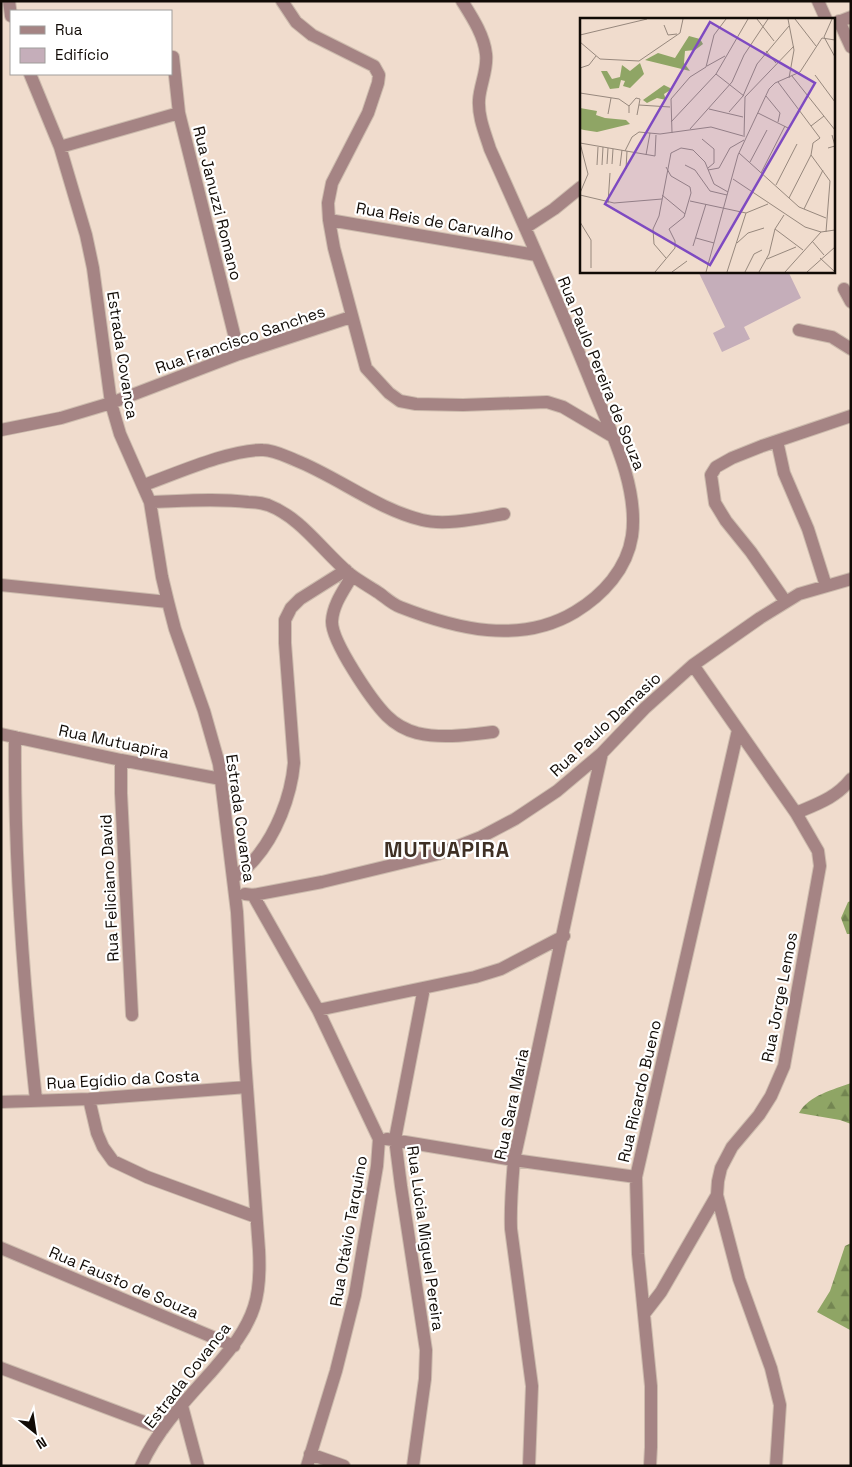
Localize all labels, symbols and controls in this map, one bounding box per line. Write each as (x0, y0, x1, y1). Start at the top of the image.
legend (10, 10, 172, 75)
inset map (580, 18, 834, 272)
text: Rua (55, 20, 83, 39)
text: Edifício (55, 45, 109, 64)
street label: Rua Januzzi Romano (188, 124, 247, 282)
street label: Rua Reis de Carvalho (354, 197, 515, 246)
street label: Rua Paulo Pereira de Souza (553, 273, 650, 473)
street label: Estrada Covanca (102, 290, 143, 420)
street label: Rua Francisco Sanches (153, 301, 328, 378)
street label: Rua Paulo Damasio (545, 667, 665, 781)
street label: Rua Mutuapira (57, 720, 171, 763)
street label: Estrada Covanca (221, 753, 260, 883)
street label: Rua Feliciano David (95, 814, 124, 962)
district label: MUTUAPIRA (384, 836, 510, 863)
street label: Rua Jorge Lemos (757, 930, 802, 1064)
street label: Rua Ricardo Bueno (613, 1018, 666, 1164)
street label: Rua Sara Maria (489, 1046, 534, 1162)
street label: Rua Egídio da Costa (46, 1065, 200, 1094)
street label: Rua Lúcia Miguel Pereira (402, 1144, 449, 1332)
street label: Rua Otávio Tarquino (325, 1154, 372, 1308)
street label: Rua Fausto de Souza (46, 1241, 202, 1324)
street label: Estrada Covanca (139, 1318, 235, 1433)
north arrow (10, 1407, 60, 1457)
text: N (33, 1433, 50, 1453)

